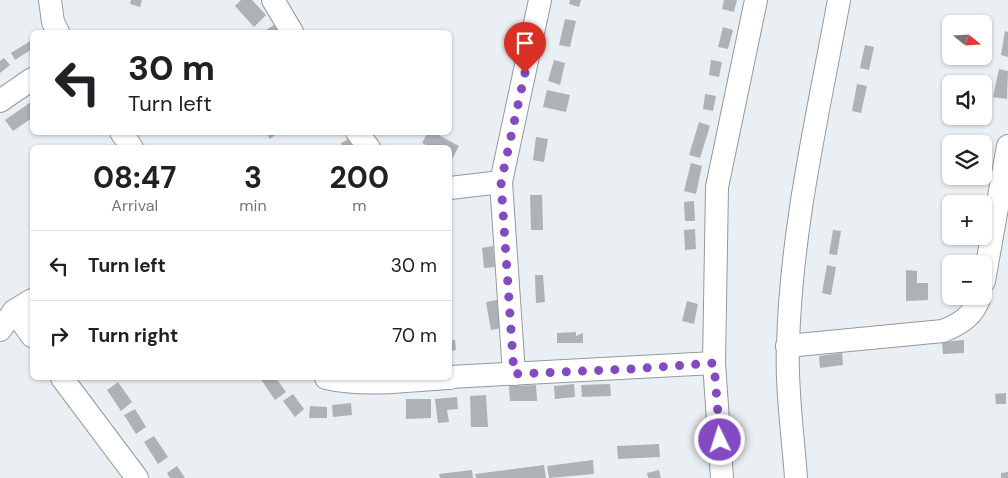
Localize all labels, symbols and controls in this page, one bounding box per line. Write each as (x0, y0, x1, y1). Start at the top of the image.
north arrow (942, 15, 992, 65)
map controls (942, 15, 992, 305)
pin (504, 22, 546, 73)
icon: arrive (511, 29, 539, 57)
text: 30 m (128, 45, 215, 91)
icon: left (45, 50, 110, 115)
button: sound (942, 75, 992, 125)
text: Turn left (128, 89, 212, 118)
button: layers (942, 135, 992, 185)
text: 08:47 (93, 158, 176, 197)
text: 3 (244, 158, 262, 197)
text: 200 (330, 158, 389, 197)
text: Arrival (111, 195, 158, 216)
text: min (239, 195, 267, 216)
text: m (352, 195, 366, 216)
button: + (942, 195, 992, 245)
icon: left (45, 252, 73, 280)
text: Turn left (88, 253, 166, 278)
text: 30 m (391, 253, 437, 278)
button: − (942, 255, 992, 305)
icon: right (45, 322, 73, 350)
text: Turn right (88, 323, 178, 348)
text: 70 m (392, 323, 437, 348)
position arrow (693, 413, 745, 465)

